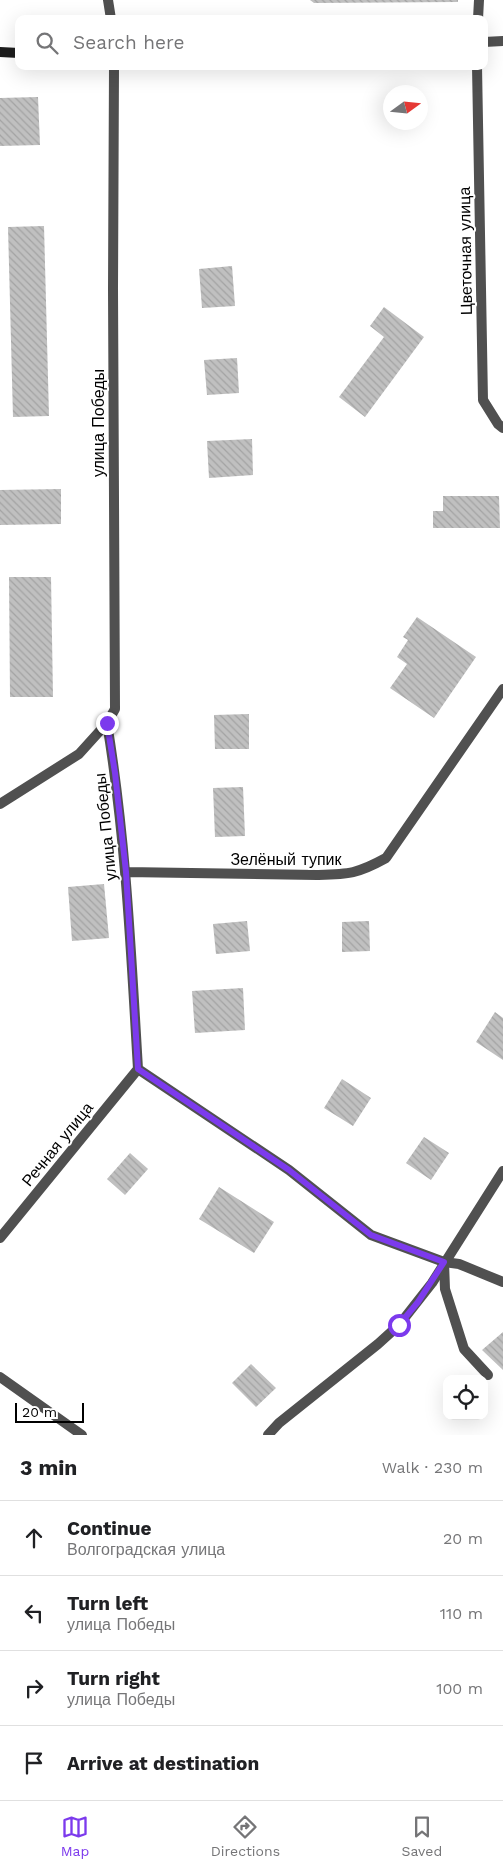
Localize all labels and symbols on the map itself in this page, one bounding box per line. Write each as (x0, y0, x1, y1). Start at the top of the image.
north arrow (383, 85, 428, 130)
street label: Цветочная улица (455, 187, 476, 315)
street label: улица Победы (89, 369, 108, 477)
route end (96, 712, 119, 735)
street label: улица Победы (90, 772, 121, 882)
street label: Зелёный тупик (230, 850, 343, 869)
street label: Речная улица (18, 1098, 97, 1190)
route start (388, 1314, 411, 1337)
scale bar (15, 1400, 84, 1423)

